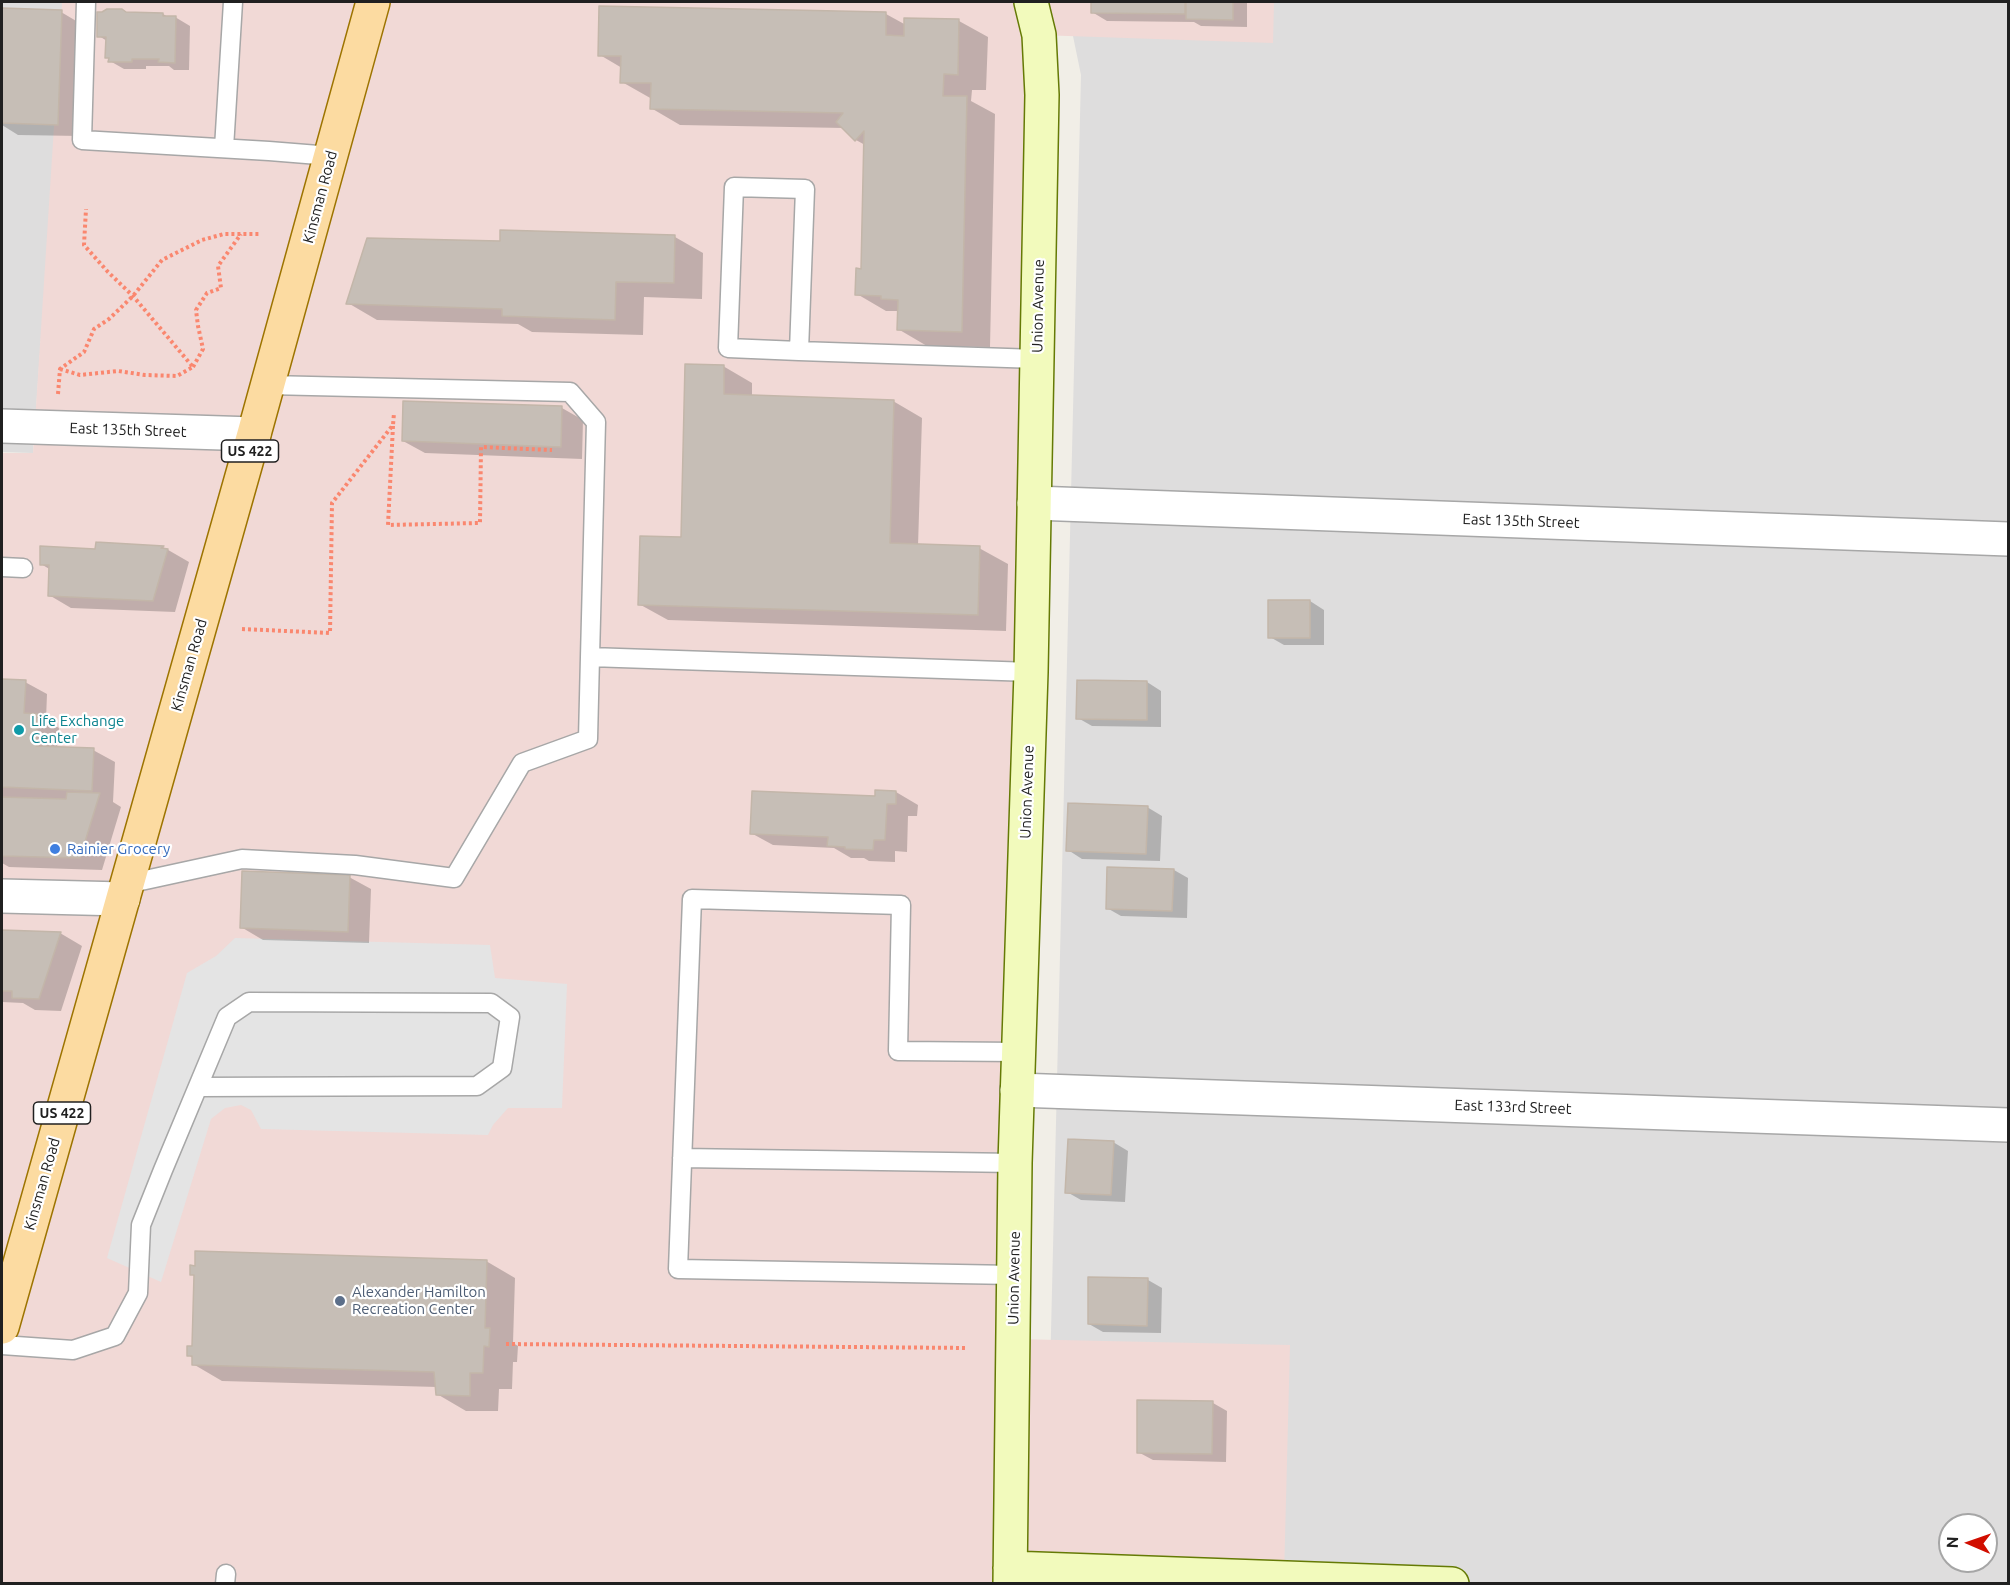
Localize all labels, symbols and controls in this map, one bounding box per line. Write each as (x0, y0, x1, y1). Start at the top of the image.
street label: Kinsman Road (299, 149, 341, 245)
street label: Union Avenue (1028, 259, 1048, 353)
street label: East 135th Street (69, 419, 187, 441)
road number: US 422 (222, 440, 278, 462)
street label: East 135th Street (1462, 510, 1580, 532)
street label: Kinsman Road (167, 617, 211, 713)
place label: Life Exchange Center (31, 712, 124, 747)
marker: Life Exchange Center (12, 723, 26, 737)
street label: Union Avenue (1016, 745, 1038, 839)
place label: Rainier Grocery (67, 840, 170, 858)
marker: Rainier Grocery (48, 842, 62, 856)
street label: East 133rd Street (1454, 1096, 1572, 1118)
road number: US 422 (34, 1102, 90, 1124)
street label: Kinsman Road (20, 1136, 64, 1232)
street label: Union Avenue (1004, 1231, 1024, 1325)
place label: Alexander Hamilton Recreation Center (352, 1283, 486, 1318)
marker: Alexander Hamilton Recreation Center (333, 1294, 347, 1308)
north arrow (1938, 1513, 1998, 1573)
text: N (1943, 1536, 1961, 1549)

